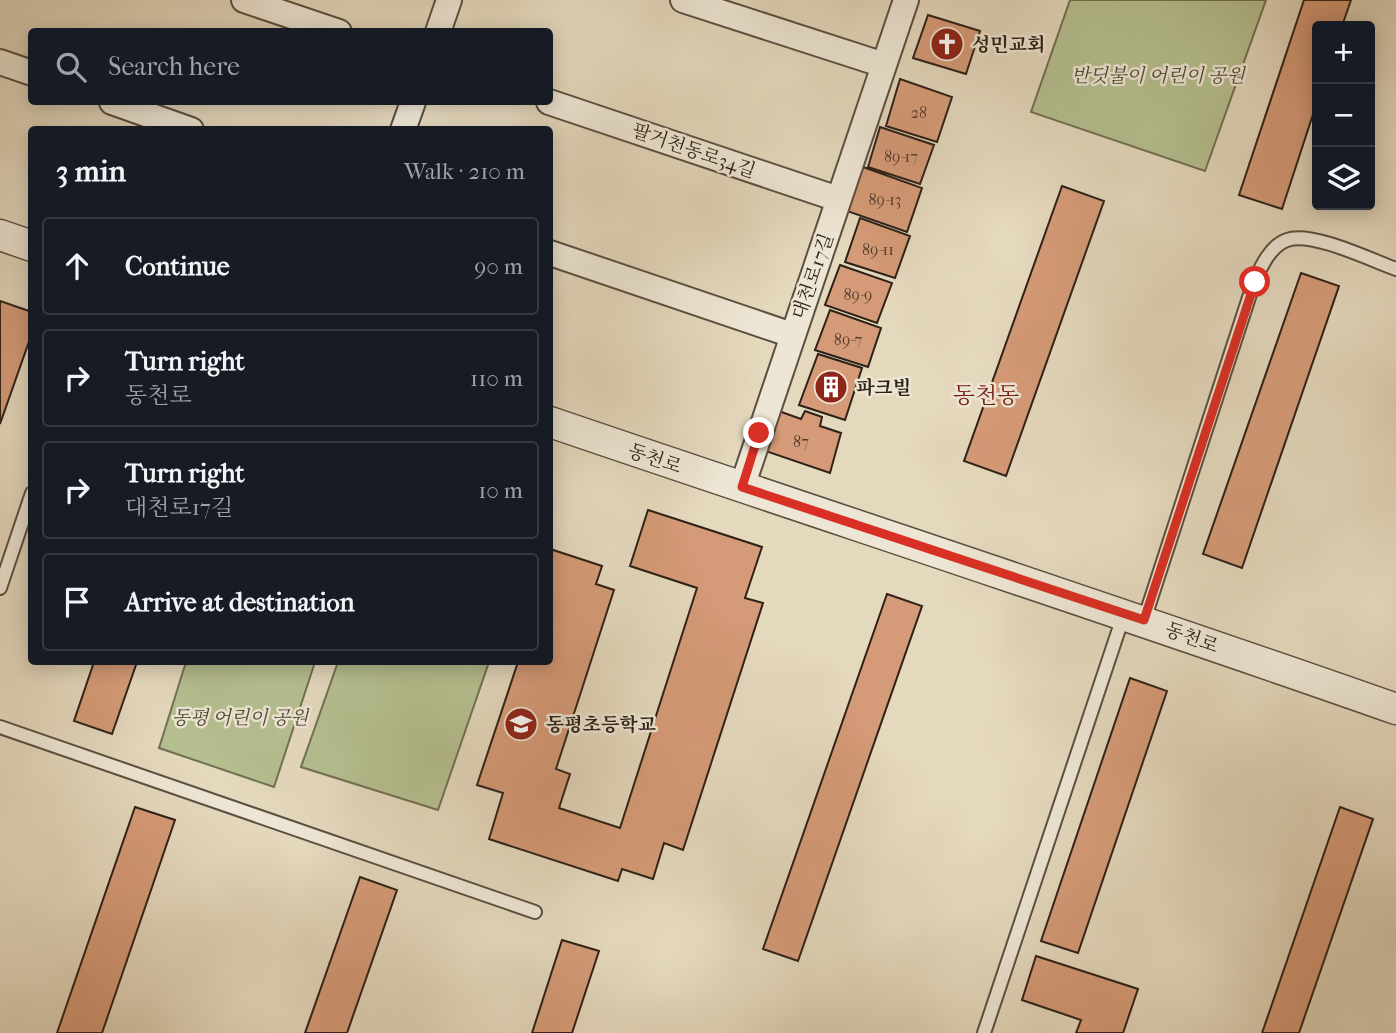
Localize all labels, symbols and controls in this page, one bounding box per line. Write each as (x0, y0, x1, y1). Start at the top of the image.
map controls (1312, 21, 1375, 210)
button: + (1312, 21, 1375, 84)
church icon: 성민교회 (928, 25, 966, 63)
search box (28, 28, 553, 105)
place label: 성민교회 (972, 34, 1045, 56)
icon: search (52, 48, 90, 86)
text: Search here (108, 51, 240, 82)
park label: 반딧불이 어린이 공원 (1071, 65, 1246, 87)
button: − (1312, 84, 1375, 147)
house number: 28 (911, 103, 927, 122)
street label: 팔거천동로34길 (629, 120, 758, 182)
house number: 89-17 (884, 147, 918, 166)
button: layers (1312, 147, 1375, 210)
text: 3 min (56, 154, 126, 189)
text: Walk · 210 m (404, 158, 525, 185)
house number: 89-13 (869, 190, 901, 209)
street label: 대천로17길 (788, 230, 838, 322)
house number: 89-11 (862, 240, 894, 259)
icon: ahead (58, 247, 96, 285)
text: Continue (125, 251, 230, 282)
text: 90 m (474, 253, 523, 280)
route start (1239, 266, 1270, 297)
house number: 89-9 (844, 285, 872, 304)
house number: 89-7 (834, 330, 862, 349)
text: Turn right (125, 346, 245, 377)
icon: right (58, 359, 96, 397)
text: 110 m (470, 365, 523, 392)
building icon: 파크빌 (812, 368, 850, 406)
place label: 파크빌 (856, 377, 911, 399)
text: 동천로 (125, 382, 192, 409)
district label: 동천동 (953, 382, 1019, 409)
route end (743, 417, 774, 448)
house number: 87 (793, 432, 809, 451)
street label: 동천로 (625, 440, 684, 478)
text: Turn right (125, 458, 245, 489)
icon: right (58, 471, 96, 509)
text: 10 m (478, 477, 523, 504)
text: 대천로17길 (125, 494, 233, 521)
icon: arrive (58, 583, 96, 621)
text: Arrive at destination (125, 587, 355, 618)
street label: 동천로 (1162, 618, 1221, 658)
school or university icon: 동평초등학교 (502, 705, 540, 743)
park label: 동평 어린이 공원 (172, 707, 310, 729)
place label: 동평초등학교 (546, 714, 656, 736)

